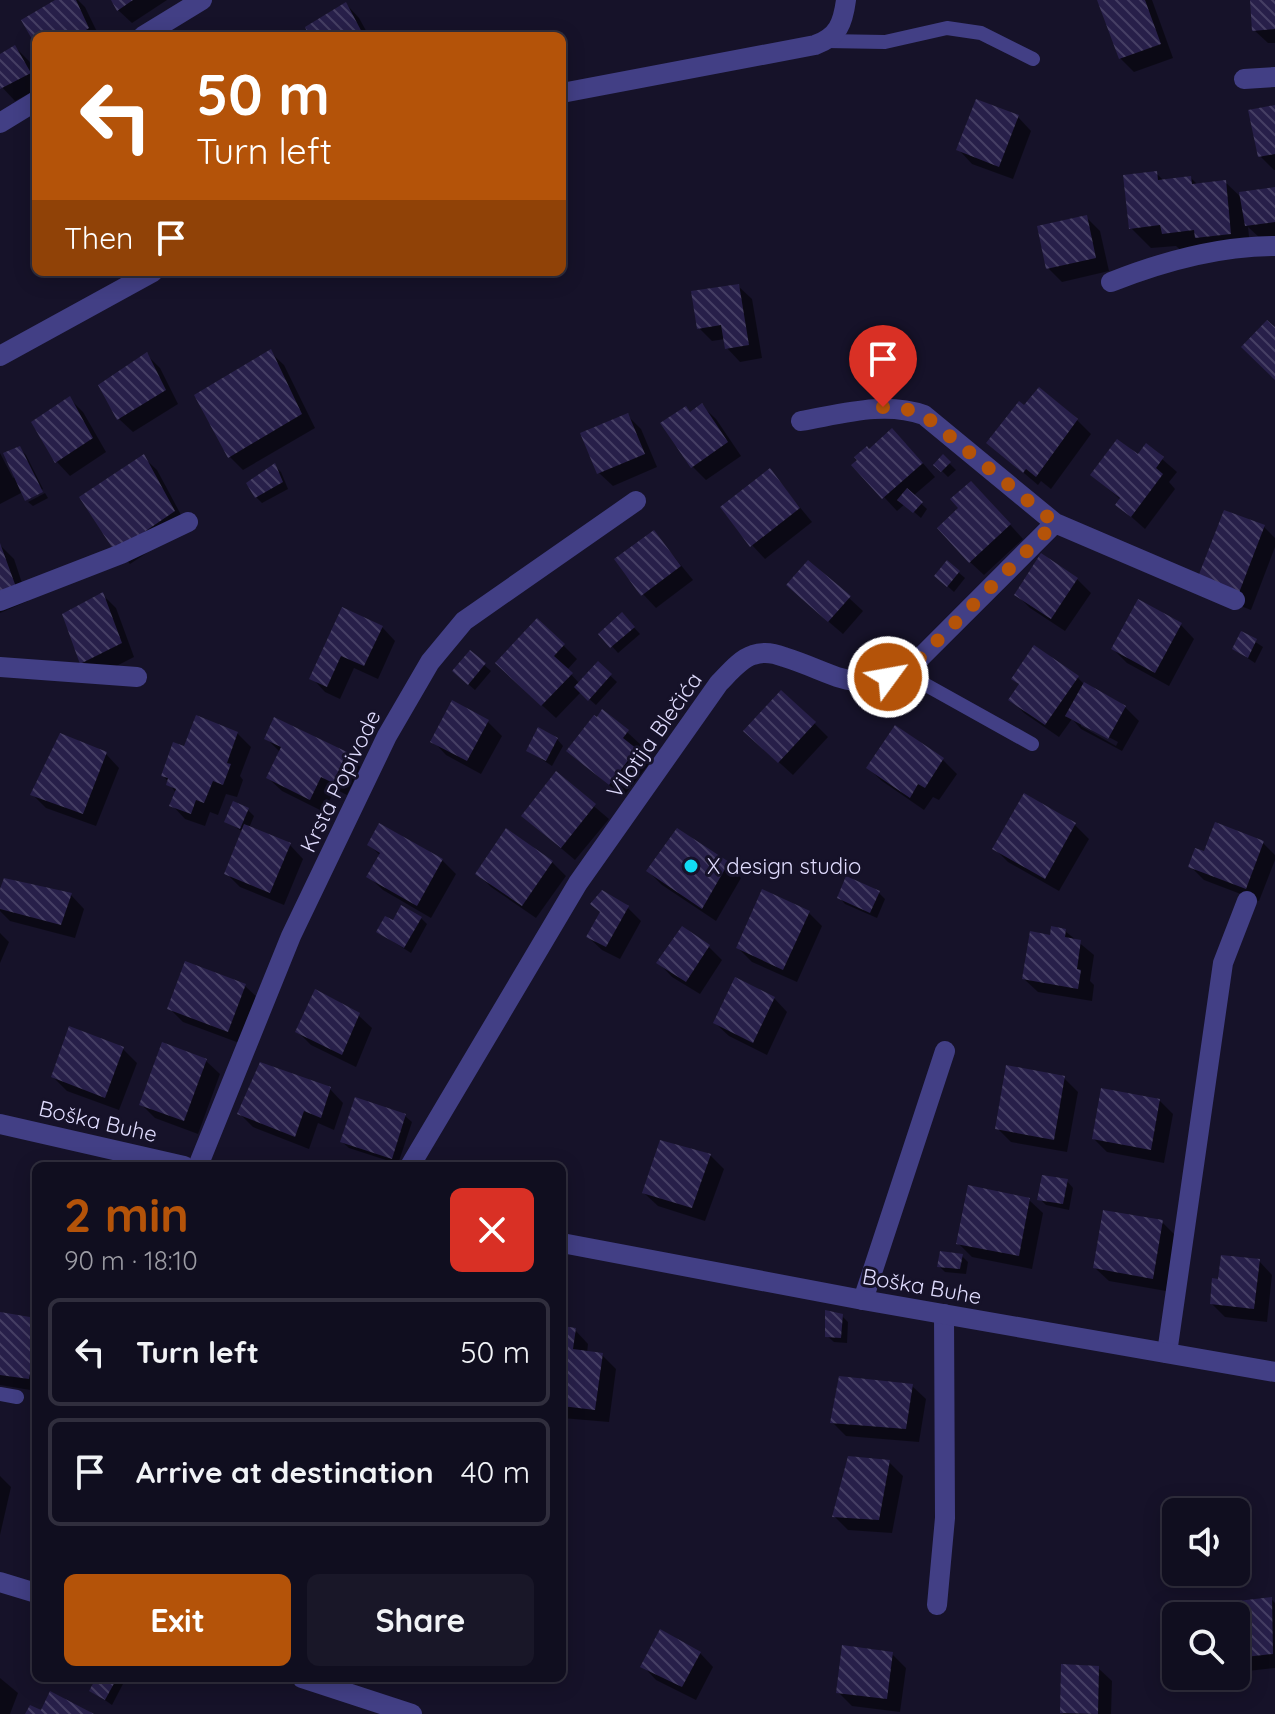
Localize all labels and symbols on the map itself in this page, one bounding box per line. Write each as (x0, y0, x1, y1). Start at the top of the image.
pin (849, 325, 917, 407)
position arrow (846, 635, 930, 719)
street label: Vilotija Blečića (600, 667, 708, 803)
street label: Krsta Popivode (293, 705, 387, 857)
place label: X design studio (707, 852, 861, 880)
marker: X design studio (682, 857, 700, 875)
street label: Boška Buhe (36, 1094, 160, 1148)
street label: Boška Buhe (860, 1262, 984, 1310)

